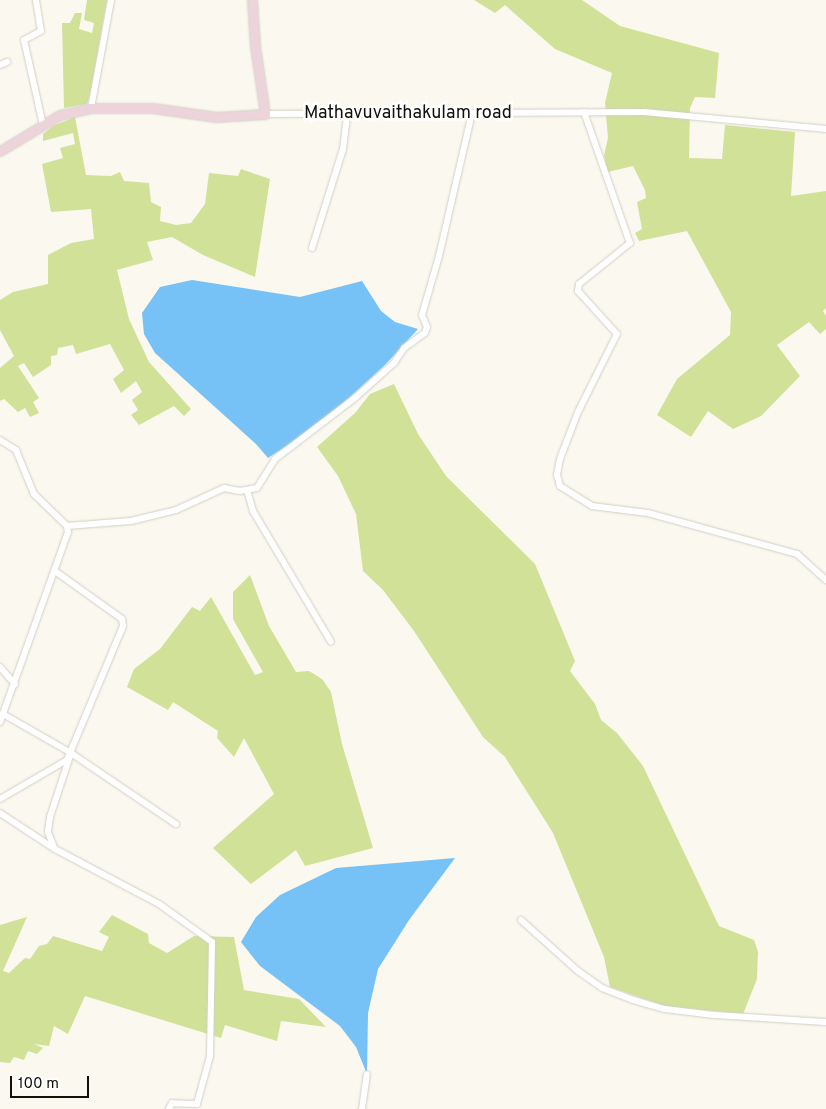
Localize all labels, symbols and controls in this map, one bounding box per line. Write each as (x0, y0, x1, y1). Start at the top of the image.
street label: Mathavuvaithakulam road (304, 103, 512, 125)
scale bar (12, 1066, 91, 1098)
text: 100 m (18, 1075, 59, 1094)

